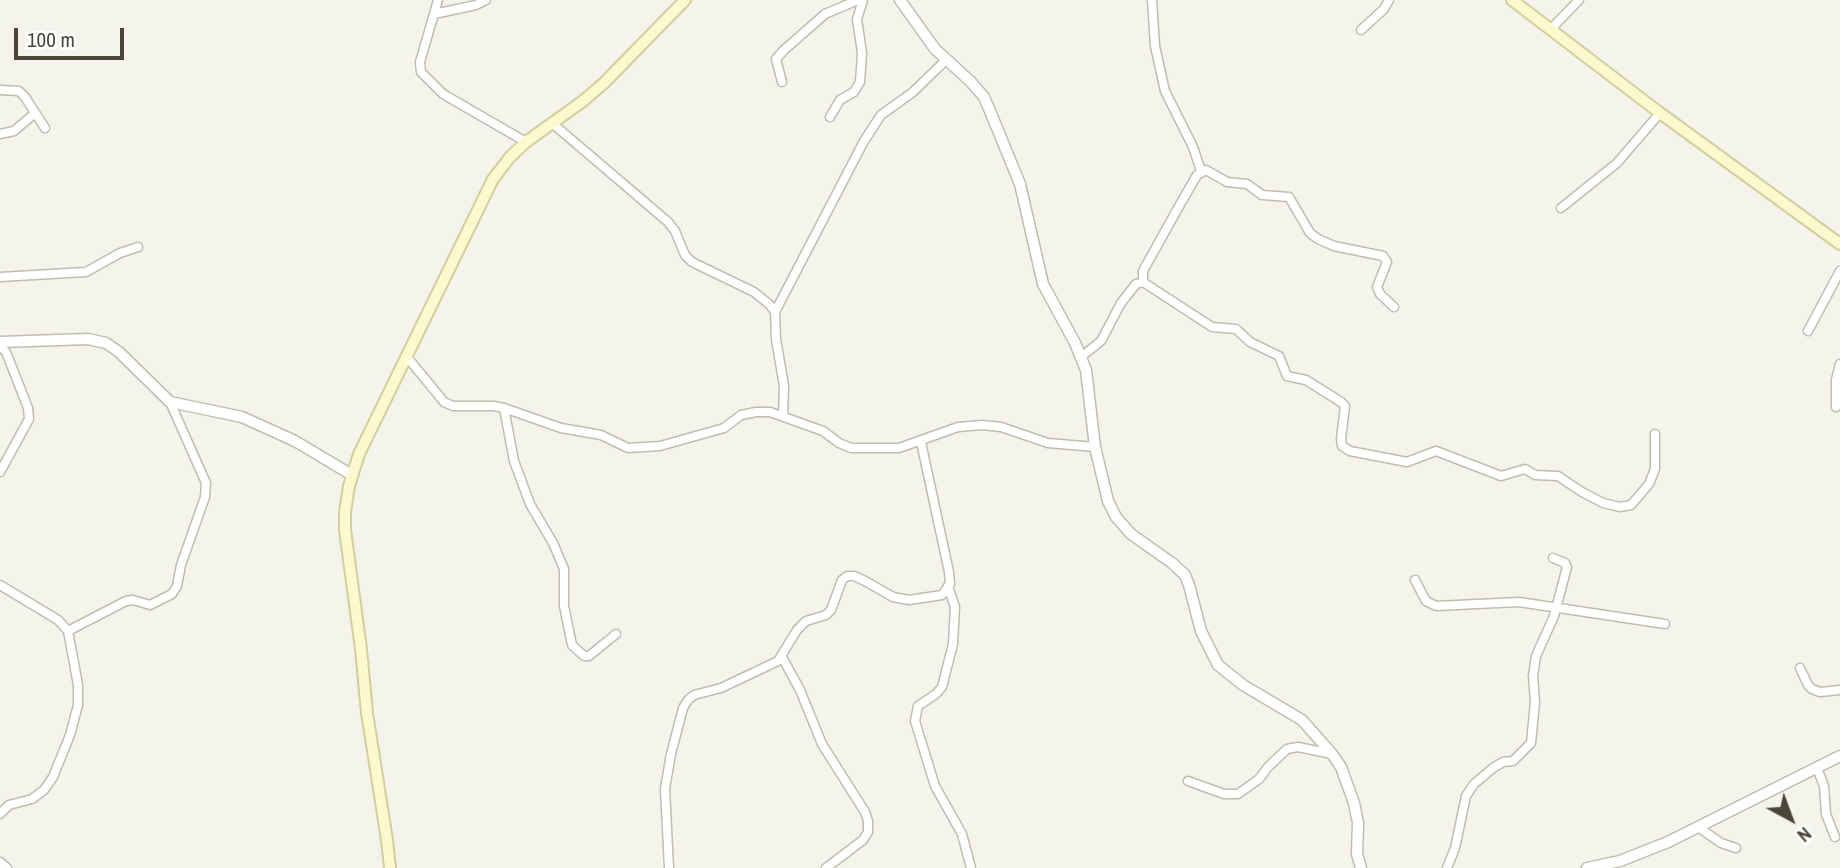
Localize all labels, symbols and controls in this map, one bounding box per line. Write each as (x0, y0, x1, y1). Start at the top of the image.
scale bar (18, 14, 128, 58)
text: 100 m (27, 25, 75, 54)
north arrow (1756, 784, 1826, 854)
text: N (1792, 821, 1818, 848)

